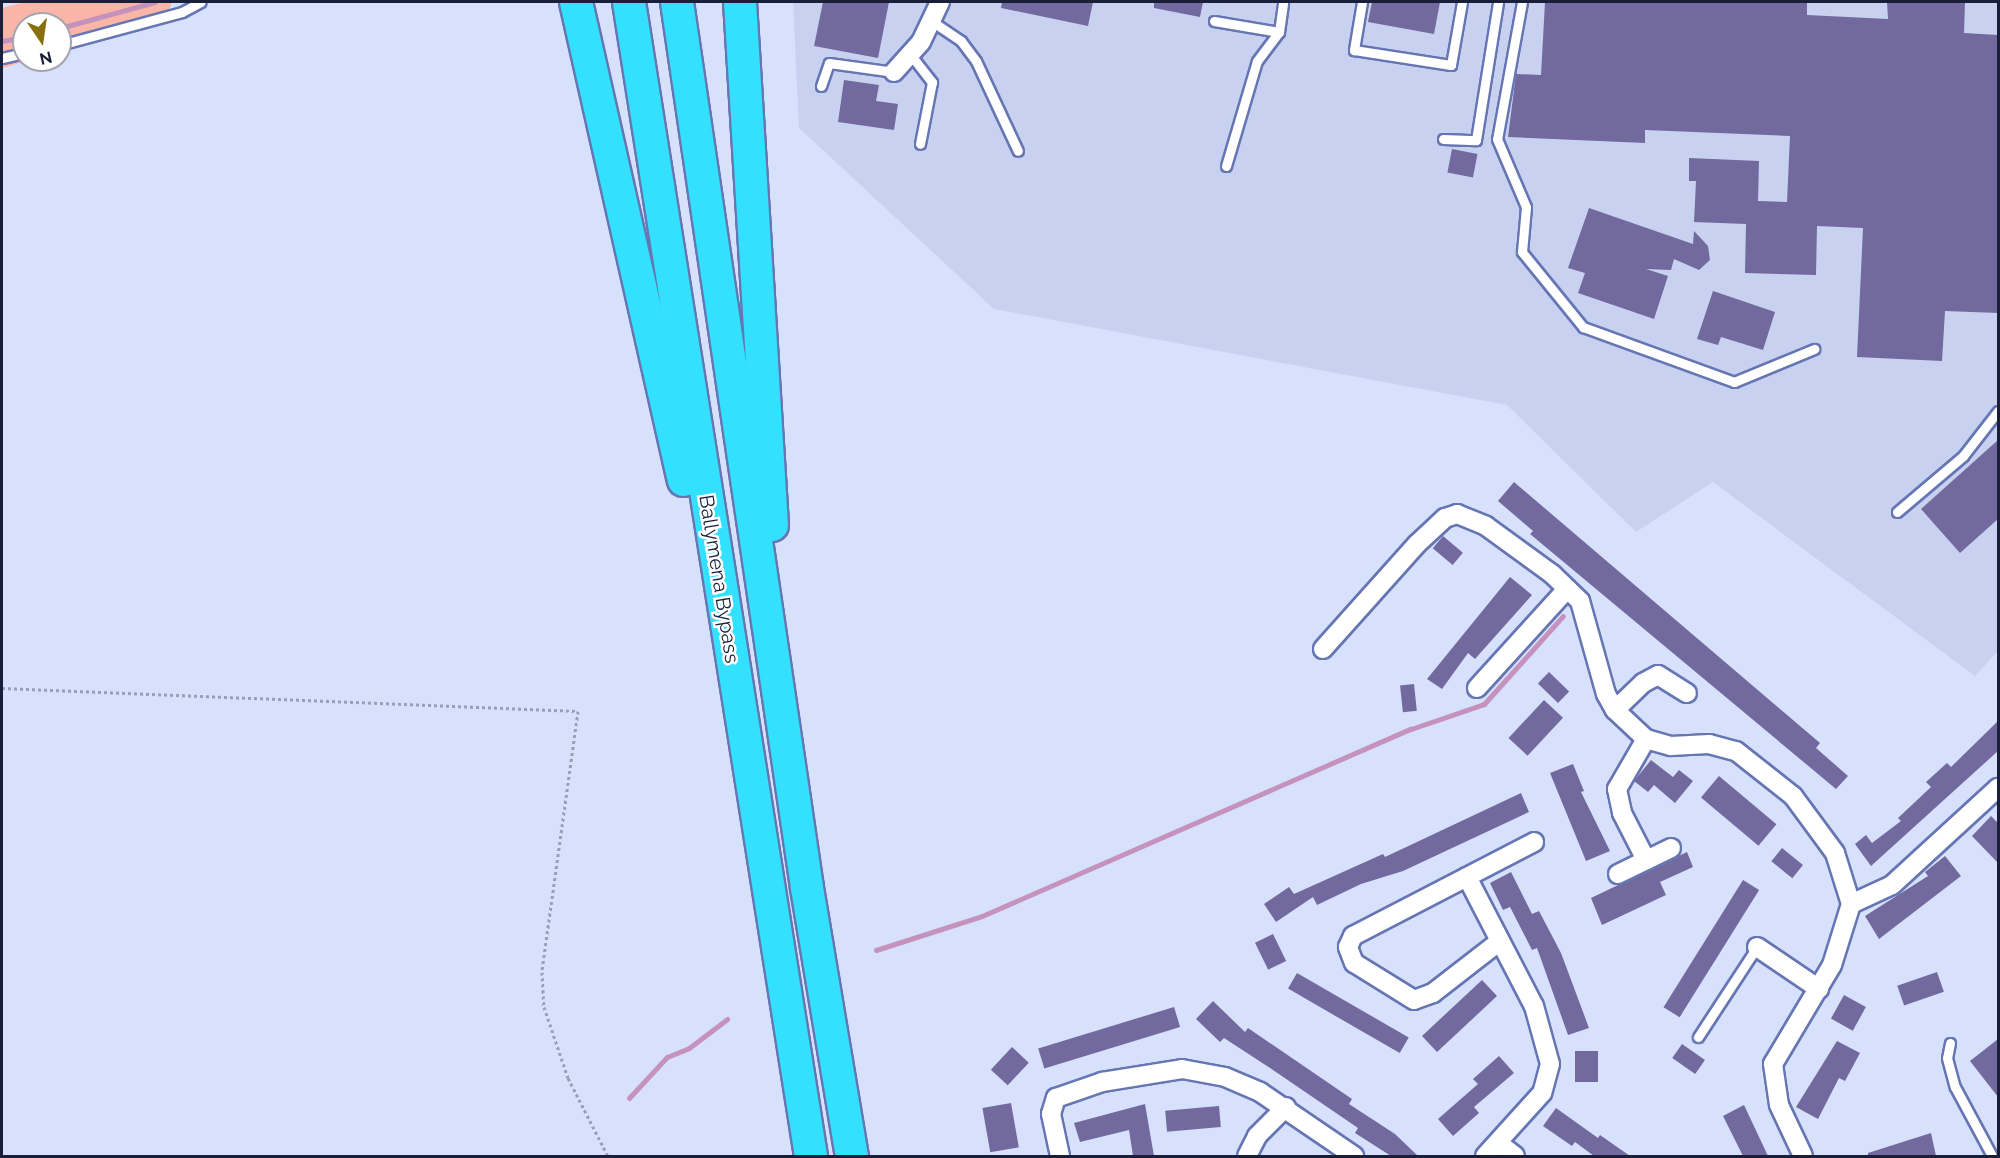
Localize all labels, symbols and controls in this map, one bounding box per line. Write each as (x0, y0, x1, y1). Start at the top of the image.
north arrow (12, 12, 72, 72)
text: N (38, 47, 54, 69)
street label: Ballymena Bypass (694, 493, 744, 665)

